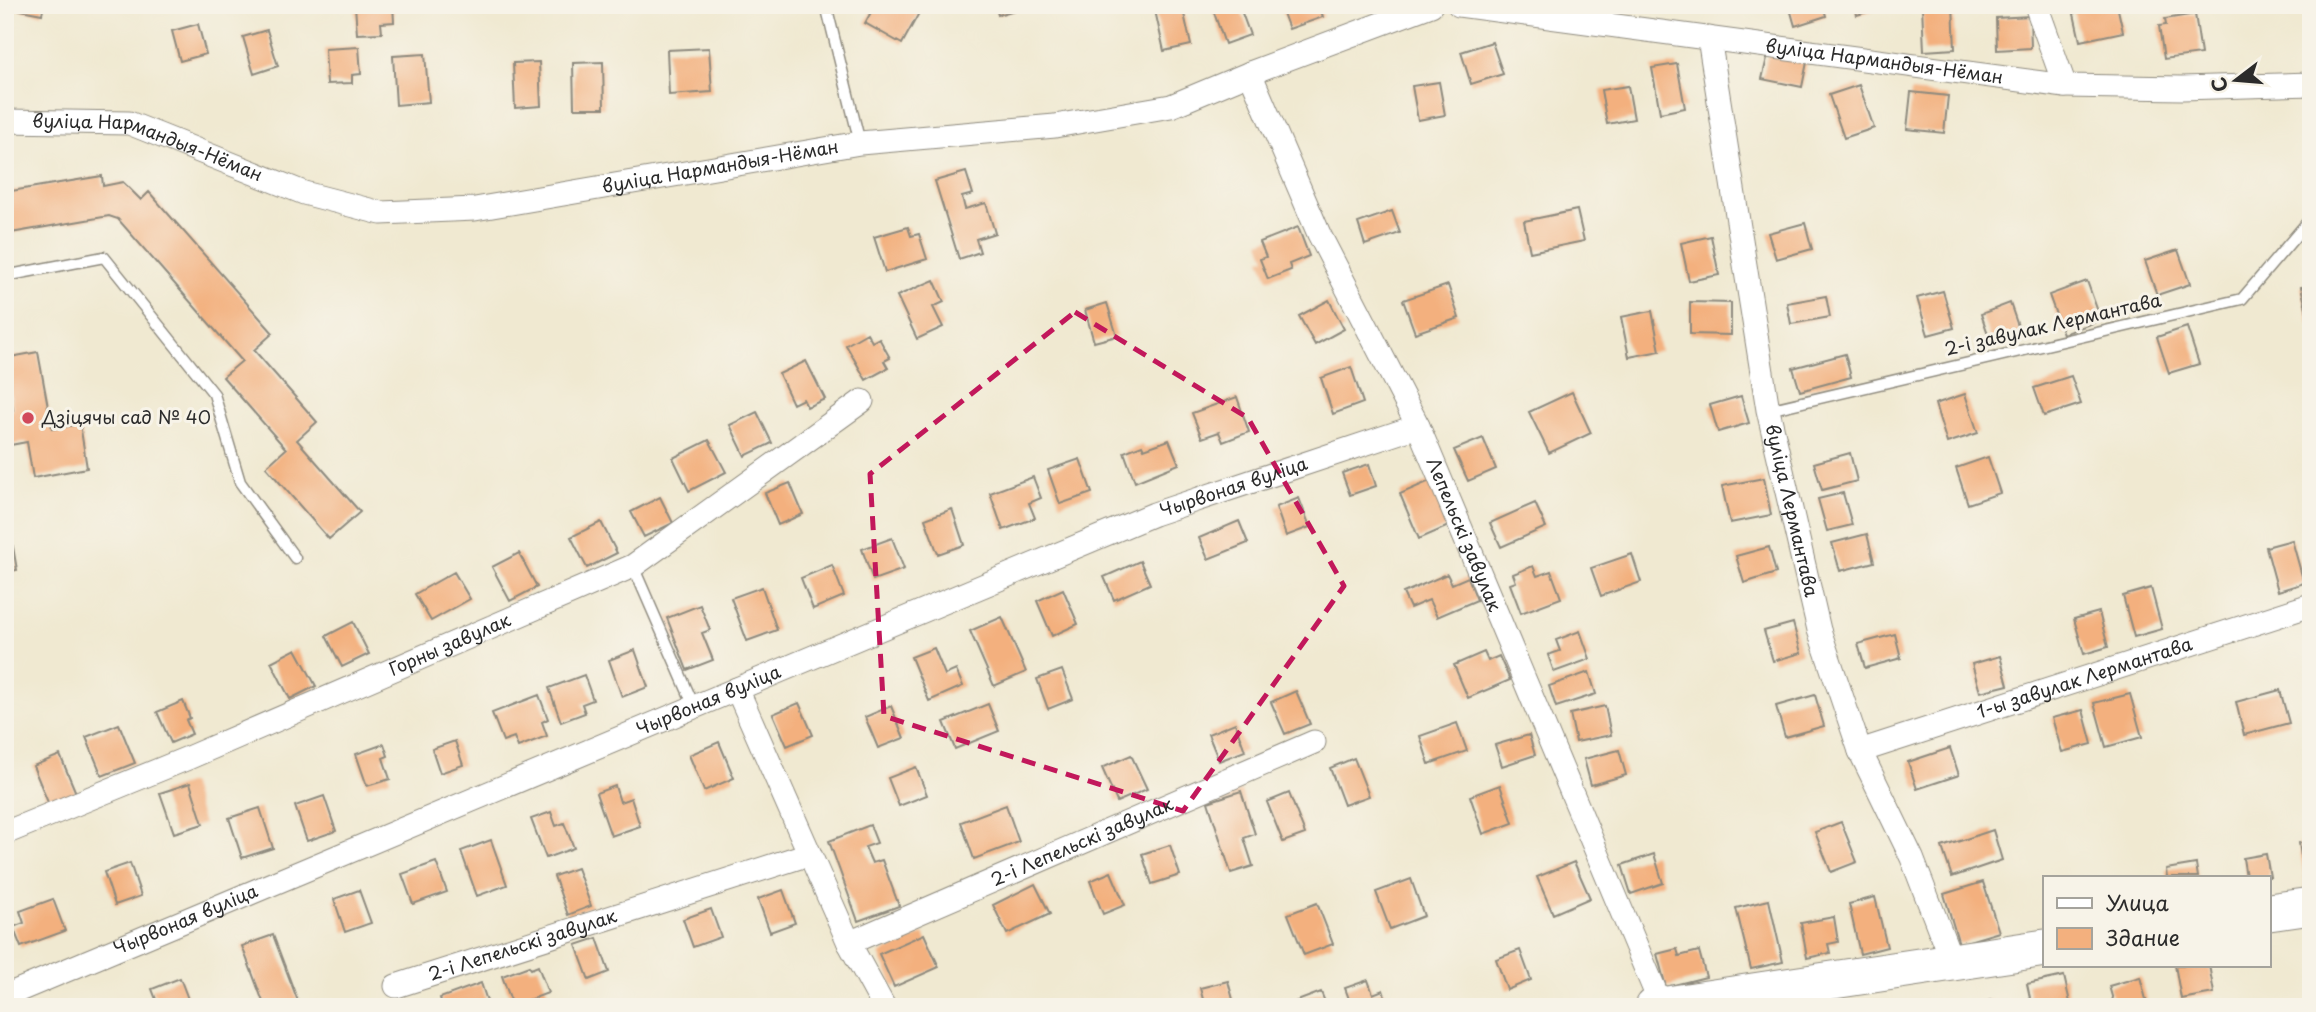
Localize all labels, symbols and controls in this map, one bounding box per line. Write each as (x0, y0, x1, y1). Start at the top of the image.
street label: вуліца Нармандыя-Нёман (1764, 31, 2005, 90)
north arrow (2200, 46, 2270, 116)
text: С (2203, 74, 2234, 96)
street label: вуліца Нармандыя-Нёман (32, 106, 267, 187)
street label: вуліца Нармандыя-Нёман (600, 132, 840, 199)
street label: 2-і завулак Лермантава (1942, 285, 2164, 362)
place label: Дзіцячы сад № 40 (41, 403, 211, 430)
marker: Дзіцячы сад № 40 (20, 410, 36, 426)
street label: вуліца Лермантава (1760, 421, 1826, 600)
street label: Чырвоная вуліца (1156, 449, 1311, 523)
street label: Лепельскі завулак (1421, 453, 1509, 615)
street label: Горны завулак (384, 605, 515, 682)
street label: 1-ы завулак Лермантава (1973, 629, 2196, 724)
street label: Чырвоная вуліца (632, 657, 784, 742)
street label: 2-і Лепельскі завулак (986, 789, 1177, 892)
street label: Чырвоная вуліца (109, 876, 262, 961)
legend (2043, 876, 2270, 967)
text: Улица (2106, 886, 2169, 918)
street label: 2-і Лепельскі завулак (425, 901, 620, 987)
text: Здание (2106, 921, 2180, 953)

